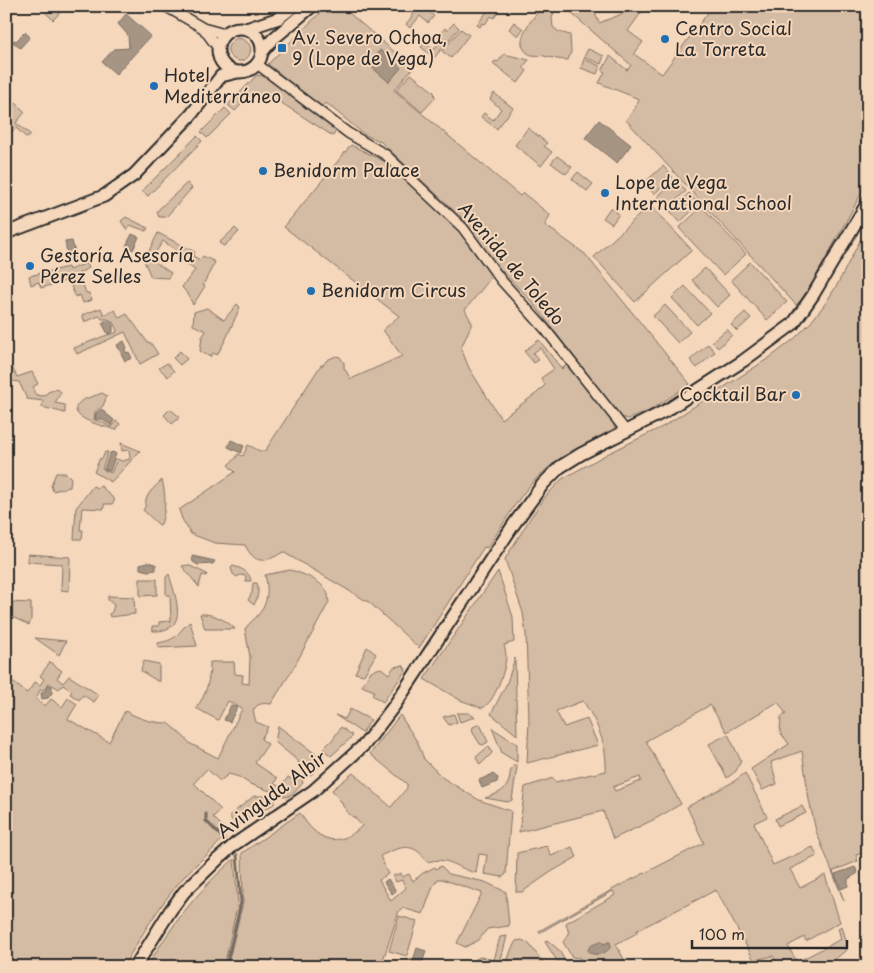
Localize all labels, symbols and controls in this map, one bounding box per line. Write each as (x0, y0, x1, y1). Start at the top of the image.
place label: Centro Social La Torreta (675, 14, 792, 62)
place label: Av. Severo Ochoa, 9 (Lope de Vega) (292, 23, 447, 71)
marker: Centro Social La Torreta (659, 33, 671, 45)
marker: Av. Severo Ochoa, 9 (Lope de Vega) (276, 42, 288, 54)
place label: Hotel Mediterráneo (164, 61, 281, 109)
marker: Hotel Mediterráneo (148, 80, 160, 92)
place label: Benidorm Palace (273, 156, 420, 183)
marker: Benidorm Palace (257, 165, 269, 177)
place label: Lope de Vega International School (615, 168, 792, 216)
marker: Lope de Vega International School (599, 187, 611, 199)
street label: Avenida de Toledo (453, 196, 572, 330)
place label: Gestoría Asesoría Pérez Selles (40, 241, 195, 289)
marker: Gestoría Asesoría Pérez Selles (24, 260, 36, 272)
place label: Benidorm Circus (321, 276, 466, 303)
marker: Benidorm Circus (305, 285, 317, 297)
place label: Cocktail Bar (679, 380, 787, 407)
marker: Cocktail Bar (790, 389, 802, 401)
street label: Avinguda Albir (210, 743, 332, 844)
scale bar (692, 918, 846, 950)
text: 100 m (699, 922, 745, 945)

